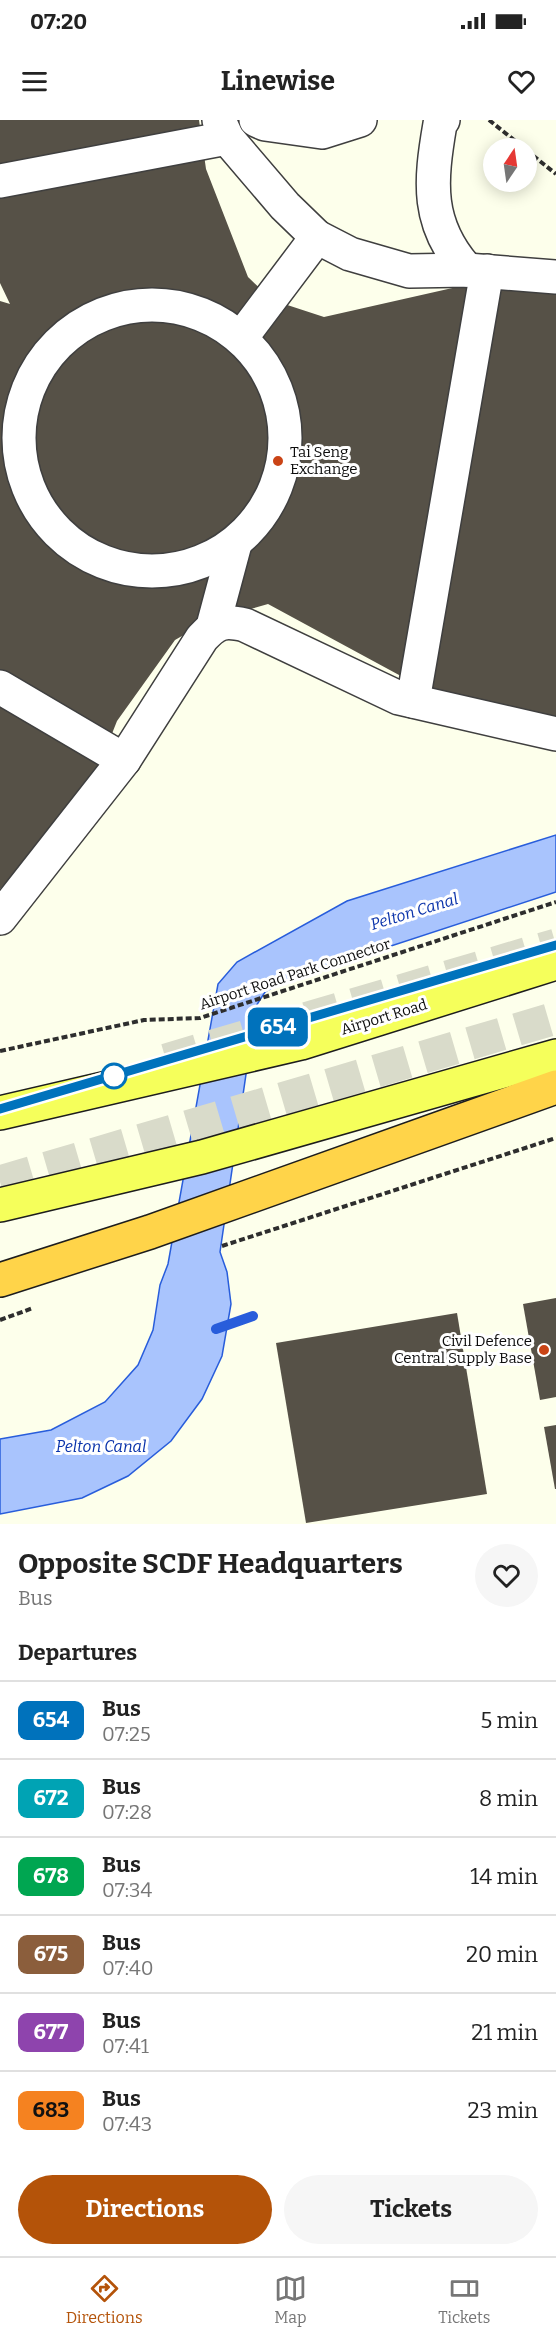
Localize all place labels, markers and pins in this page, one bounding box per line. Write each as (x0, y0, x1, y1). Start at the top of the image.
place label: Tai Seng Exchange (290, 443, 358, 478)
marker: Tai Seng Exchange (271, 454, 285, 468)
unlabelled marker (101, 1063, 127, 1089)
place label: Civil Defence Central Supply Base (394, 1332, 532, 1367)
marker: Civil Defence Central Supply Base (537, 1343, 551, 1357)

